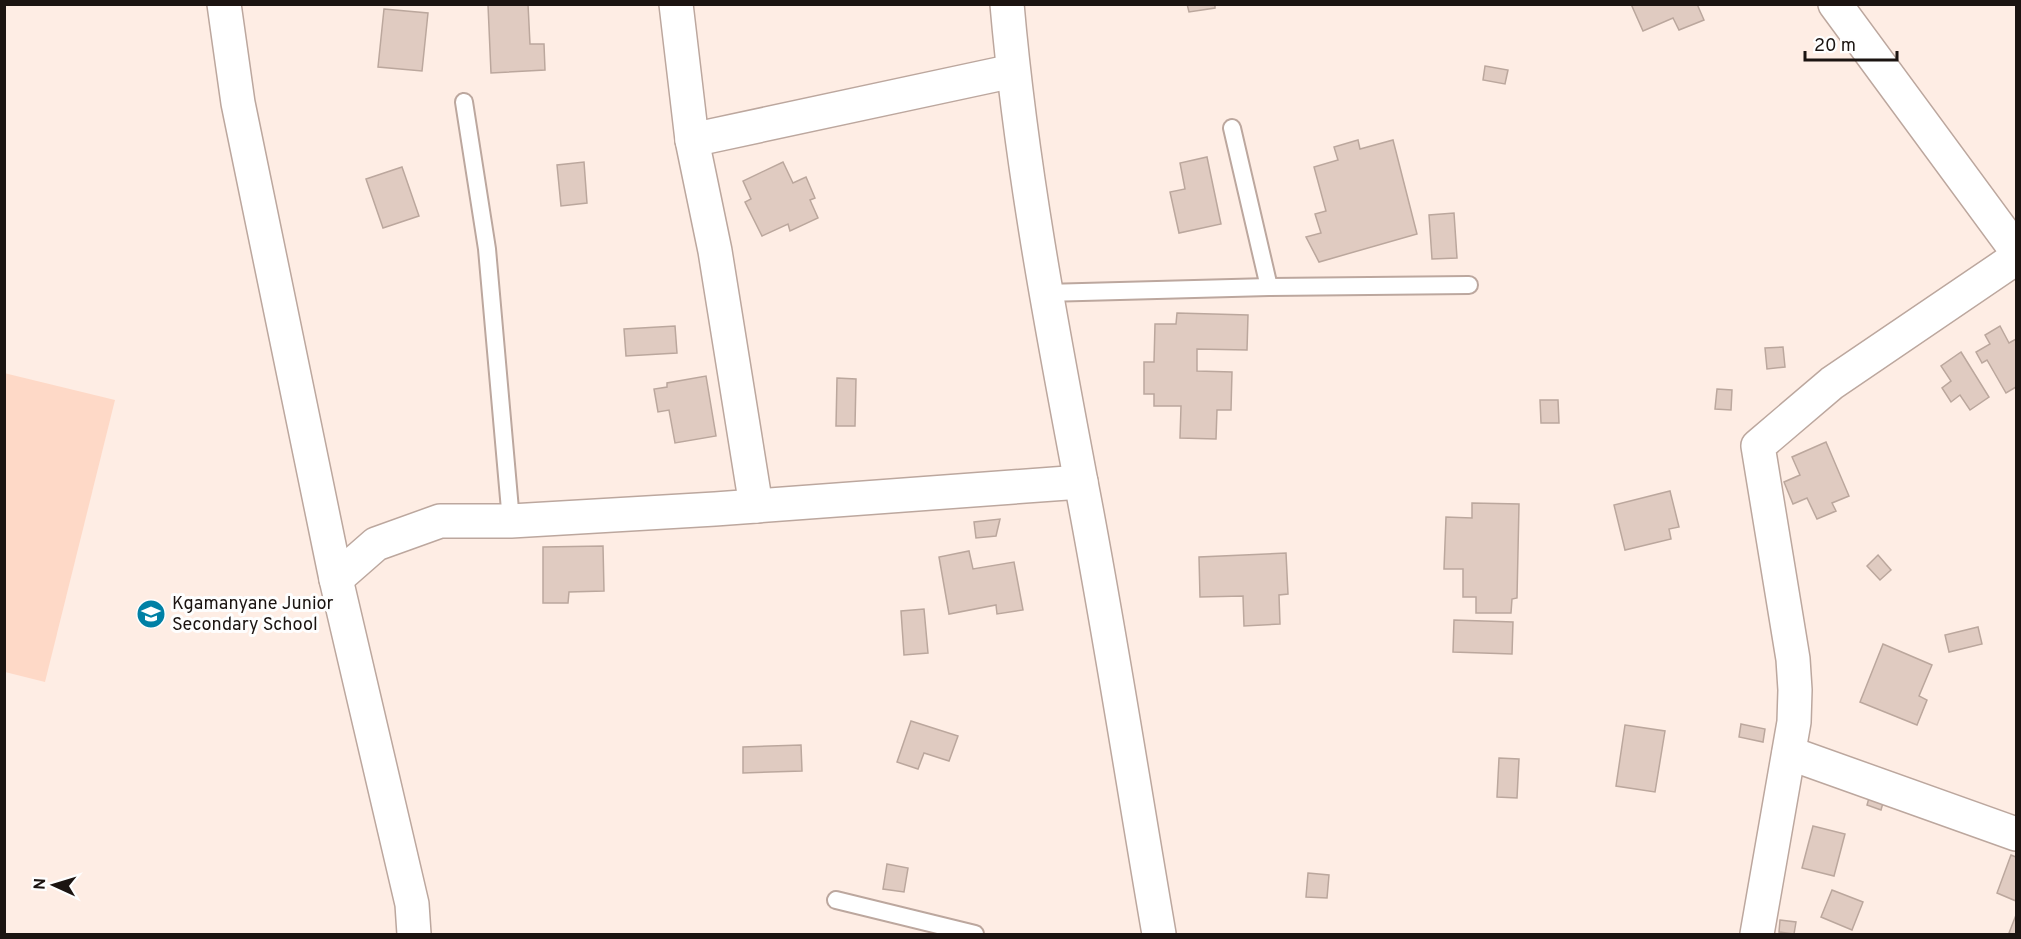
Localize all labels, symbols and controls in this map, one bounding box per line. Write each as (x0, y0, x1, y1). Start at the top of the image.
scale bar (1805, 24, 1896, 62)
text: 20 m (1814, 35, 1856, 58)
place label: Kgamanyane Junior Secondary School (172, 593, 333, 637)
school or university icon: Kgamanyane Junior Secondary School (135, 598, 167, 630)
north arrow (24, 855, 84, 915)
text: N (31, 878, 51, 891)

